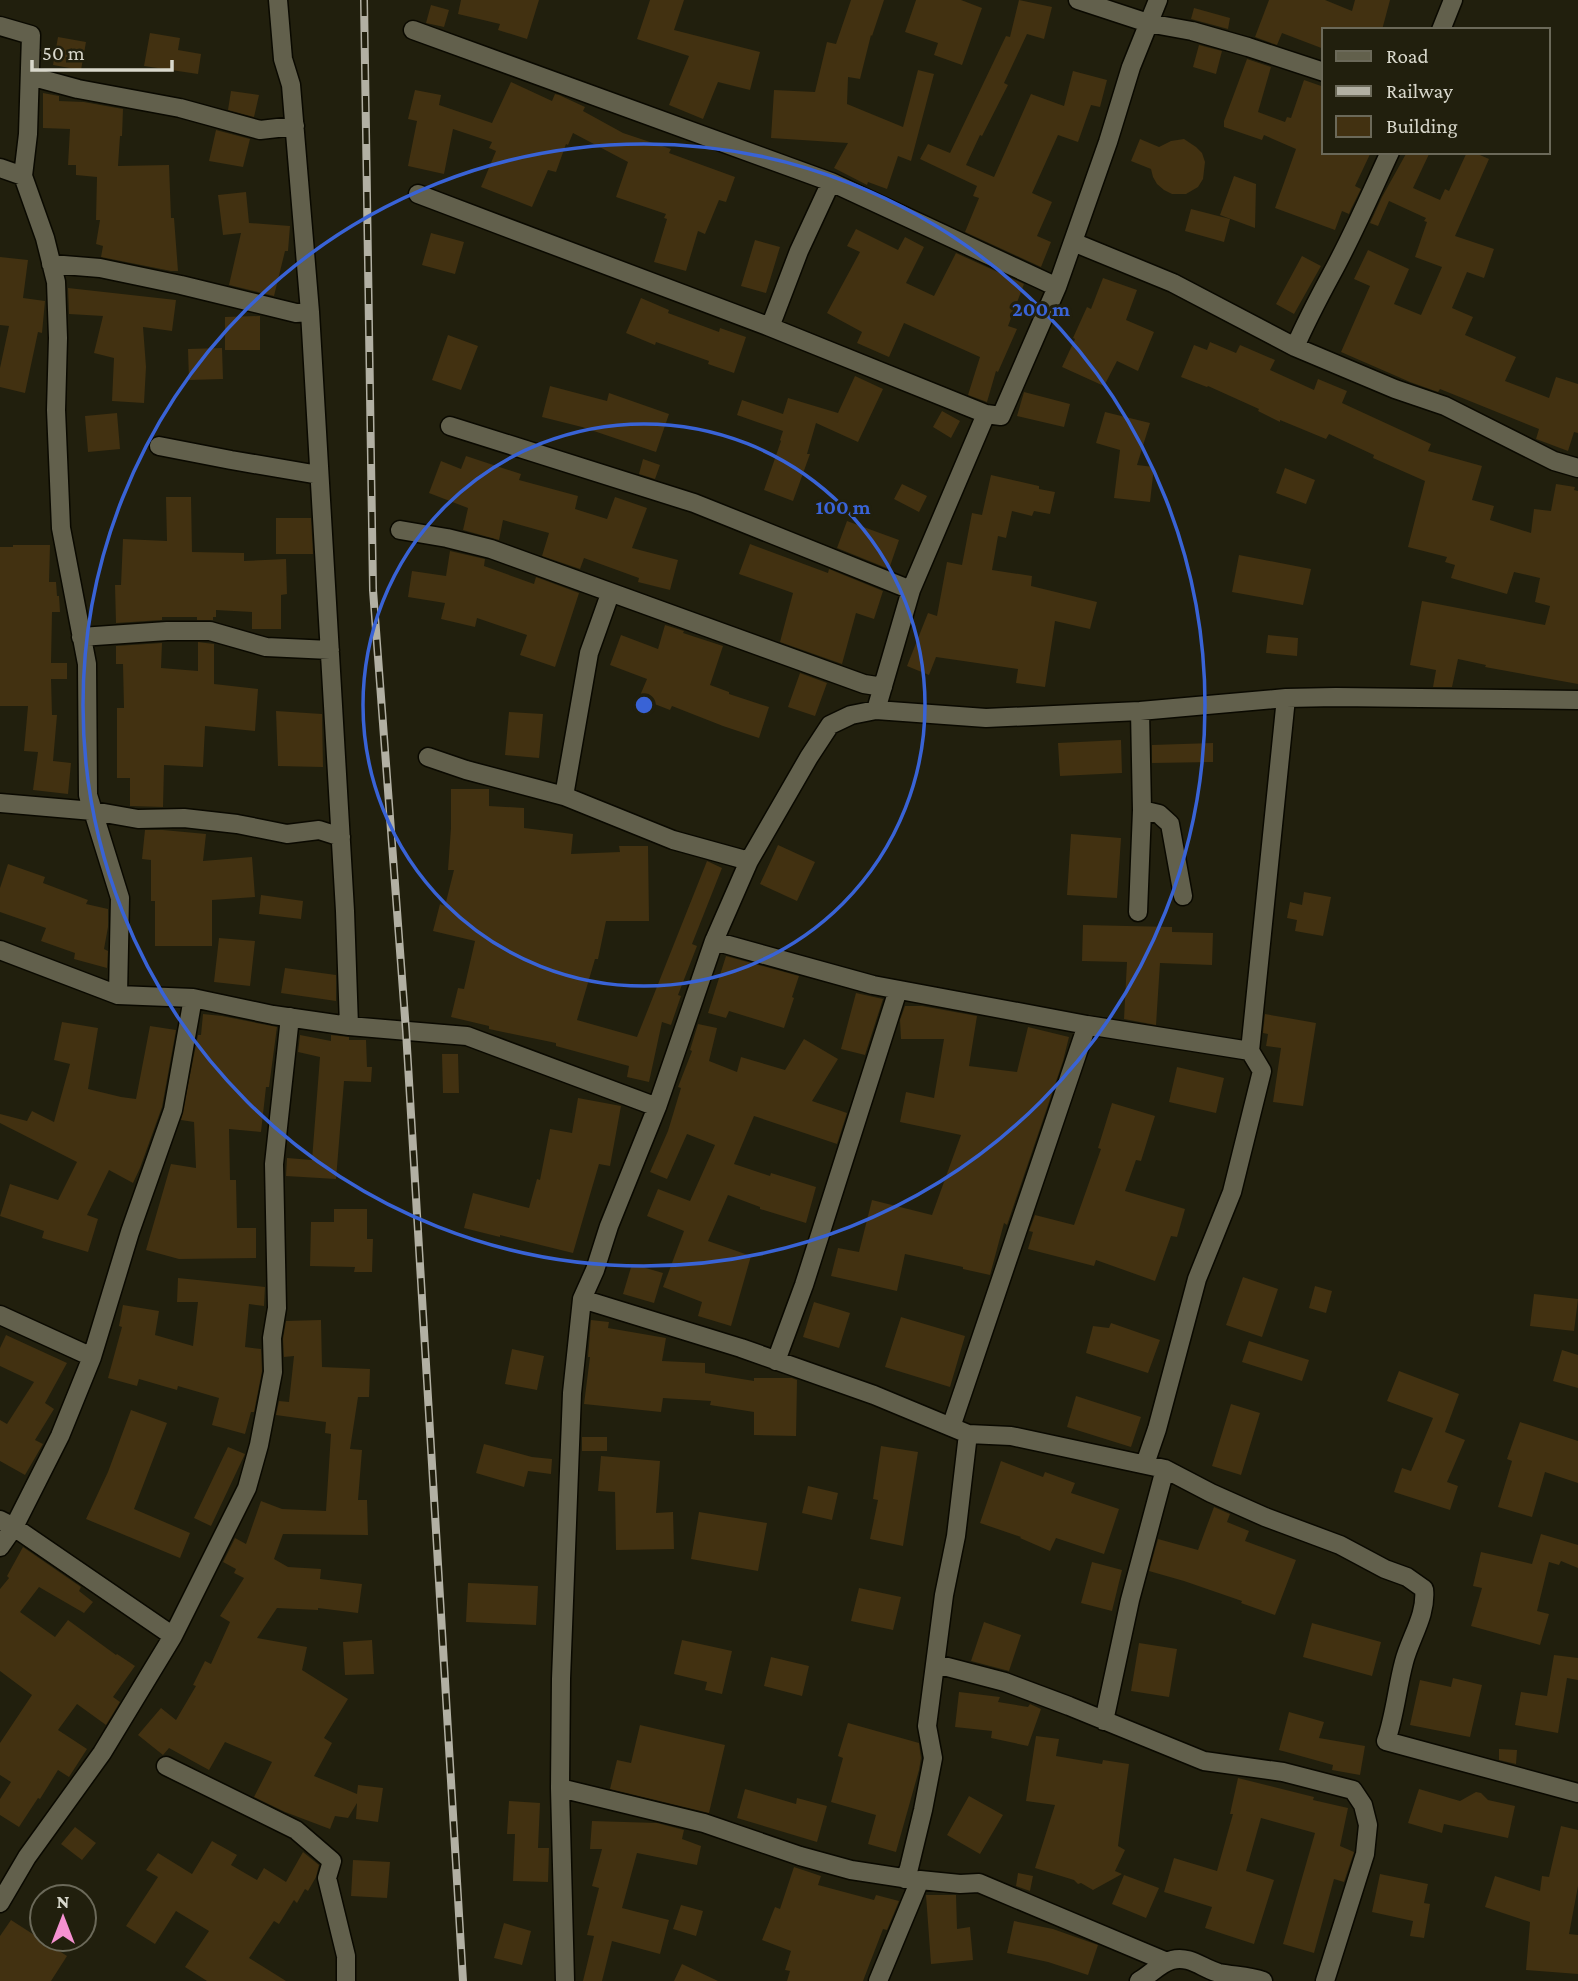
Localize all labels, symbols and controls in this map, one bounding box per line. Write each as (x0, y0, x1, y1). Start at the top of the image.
scale bar (32, 28, 172, 72)
legend (1322, 28, 1550, 154)
text: 50 m (42, 41, 85, 65)
text: Road (1386, 44, 1429, 68)
text: Railway (1386, 79, 1453, 103)
text: Building (1386, 114, 1458, 138)
text: 200 m (1012, 297, 1070, 321)
text: 100 m (815, 495, 871, 519)
centre of rings (632, 693, 656, 717)
north arrow (28, 1883, 98, 1953)
text: N (57, 1891, 70, 1912)

